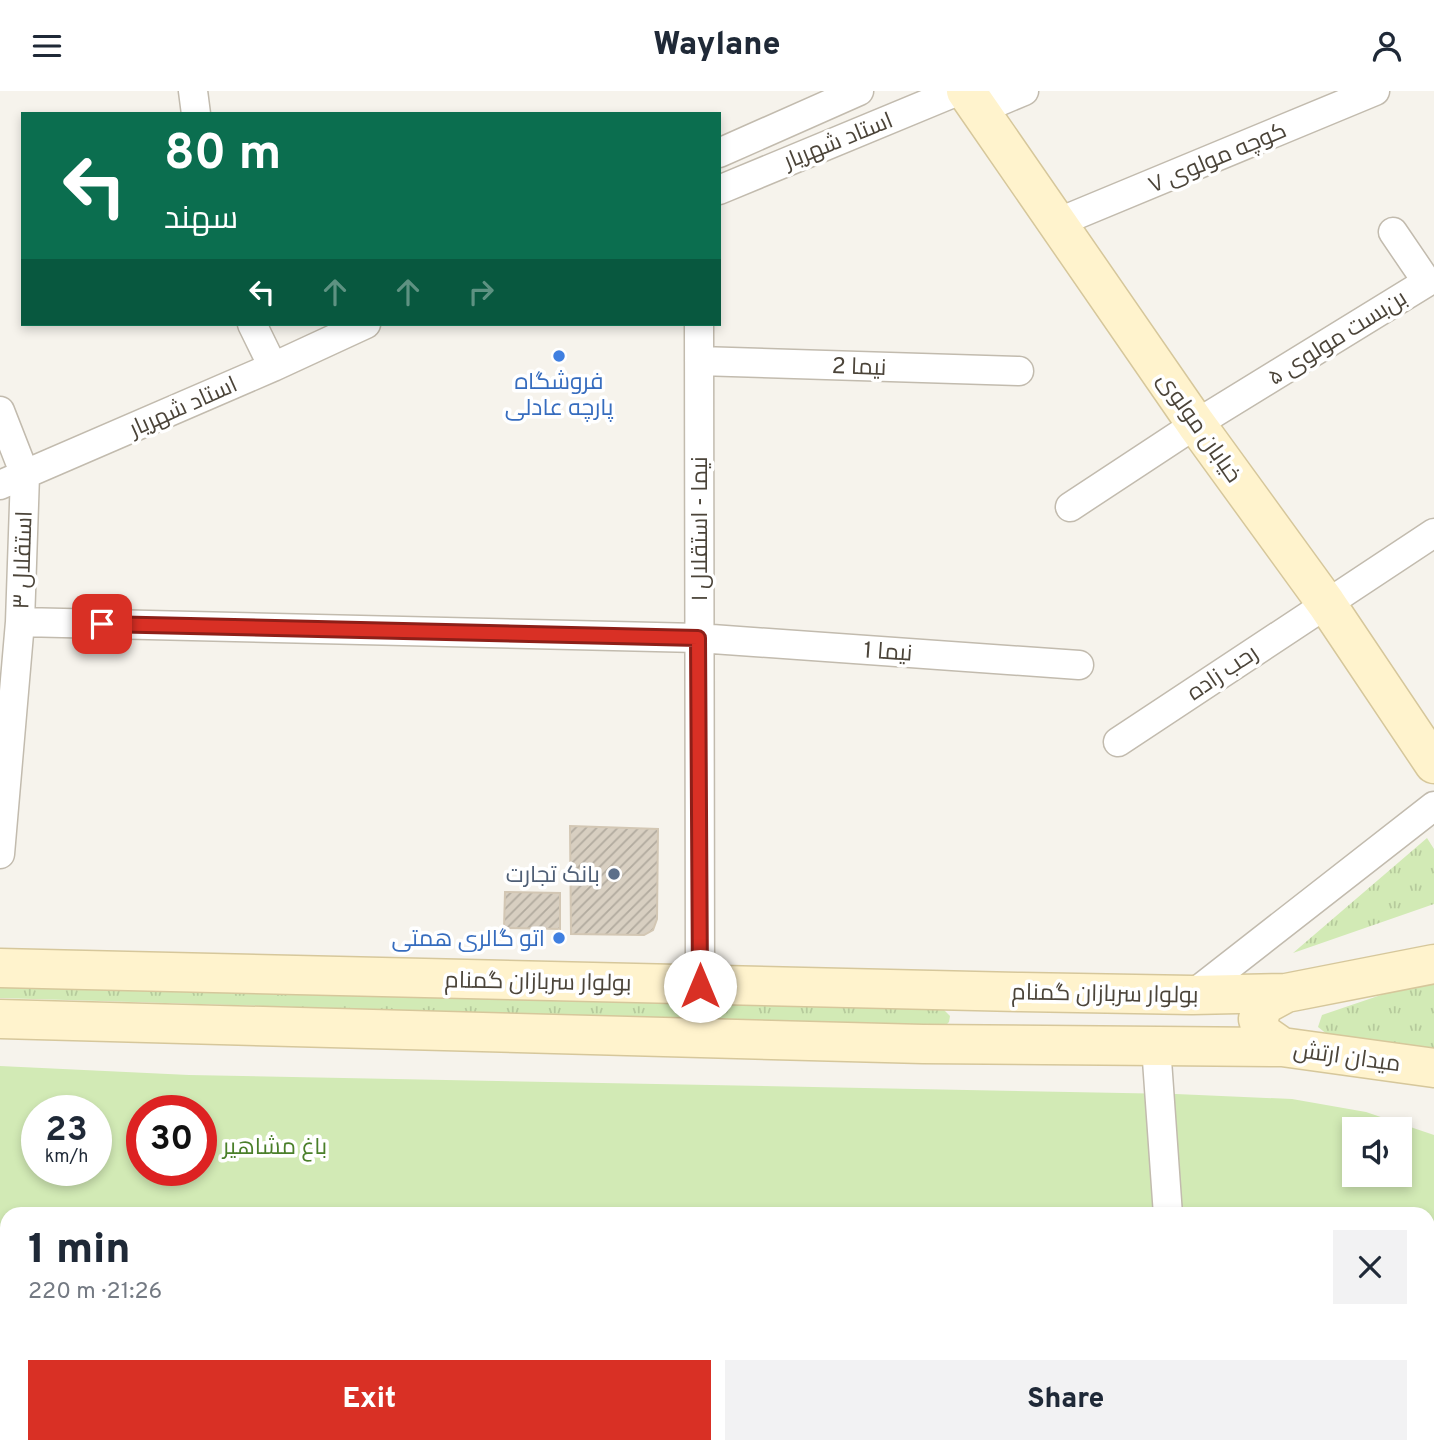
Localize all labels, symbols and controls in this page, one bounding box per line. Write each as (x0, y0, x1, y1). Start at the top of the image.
text: Waylane (653, 26, 781, 66)
icon: menu (28, 27, 66, 65)
icon: person (1368, 27, 1406, 65)
street label: استاد شهریار (778, 107, 898, 178)
street label: کوچه مولوی ۷ (1145, 117, 1291, 201)
text: 80 m (164, 125, 281, 187)
icon: left (49, 140, 140, 231)
text: سهند (164, 200, 238, 240)
icon: left (243, 273, 281, 311)
icon: ahead (316, 273, 354, 311)
icon: ahead (389, 273, 427, 311)
icon: right (462, 273, 500, 311)
street label: بن‌بست مولوی ۵ (1263, 285, 1413, 393)
marker: فروشگاه پارچه عادلی (551, 348, 567, 364)
street label: نیما 2 (831, 353, 887, 384)
street label: خیابان مولوی (1149, 368, 1247, 489)
place label: فروشگاه پارچه عادلی (505, 369, 613, 424)
street label: استاد شهریار (124, 372, 243, 446)
street label: نیما - استقلال ۱ (687, 456, 716, 602)
street label: استقلال ۳ (8, 510, 41, 610)
pin (72, 594, 132, 654)
icon: arrive (83, 605, 121, 643)
street label: نیما 1 (862, 637, 913, 670)
street label: رحب زاده (1182, 640, 1265, 708)
place label: بانک تجارت (506, 862, 600, 891)
marker: بانک تجارت (606, 866, 622, 882)
place label: اتو گالری همتی (391, 926, 545, 955)
marker: اتو گالری همتی (551, 930, 567, 946)
position arrow (663, 949, 737, 1023)
street label: بولوار سربازان گمنام (444, 967, 632, 1000)
street label: بولوار سربازان گمنام (1011, 979, 1199, 1012)
street label: میدان ارتش (1291, 1037, 1402, 1080)
speed limit sign: 30 (126, 1095, 217, 1186)
text: 23 (45, 1109, 88, 1153)
map controls (1342, 1117, 1412, 1187)
button: sound (1342, 1117, 1412, 1187)
park label: باغ مشاهیر (221, 1134, 327, 1163)
text: km/h (45, 1146, 88, 1169)
text: 1 min (28, 1225, 131, 1278)
button: close (1333, 1230, 1407, 1304)
text: 220 m · 21:26 (28, 1278, 162, 1307)
button: Exit (28, 1360, 711, 1440)
button: Share (725, 1360, 1407, 1440)

